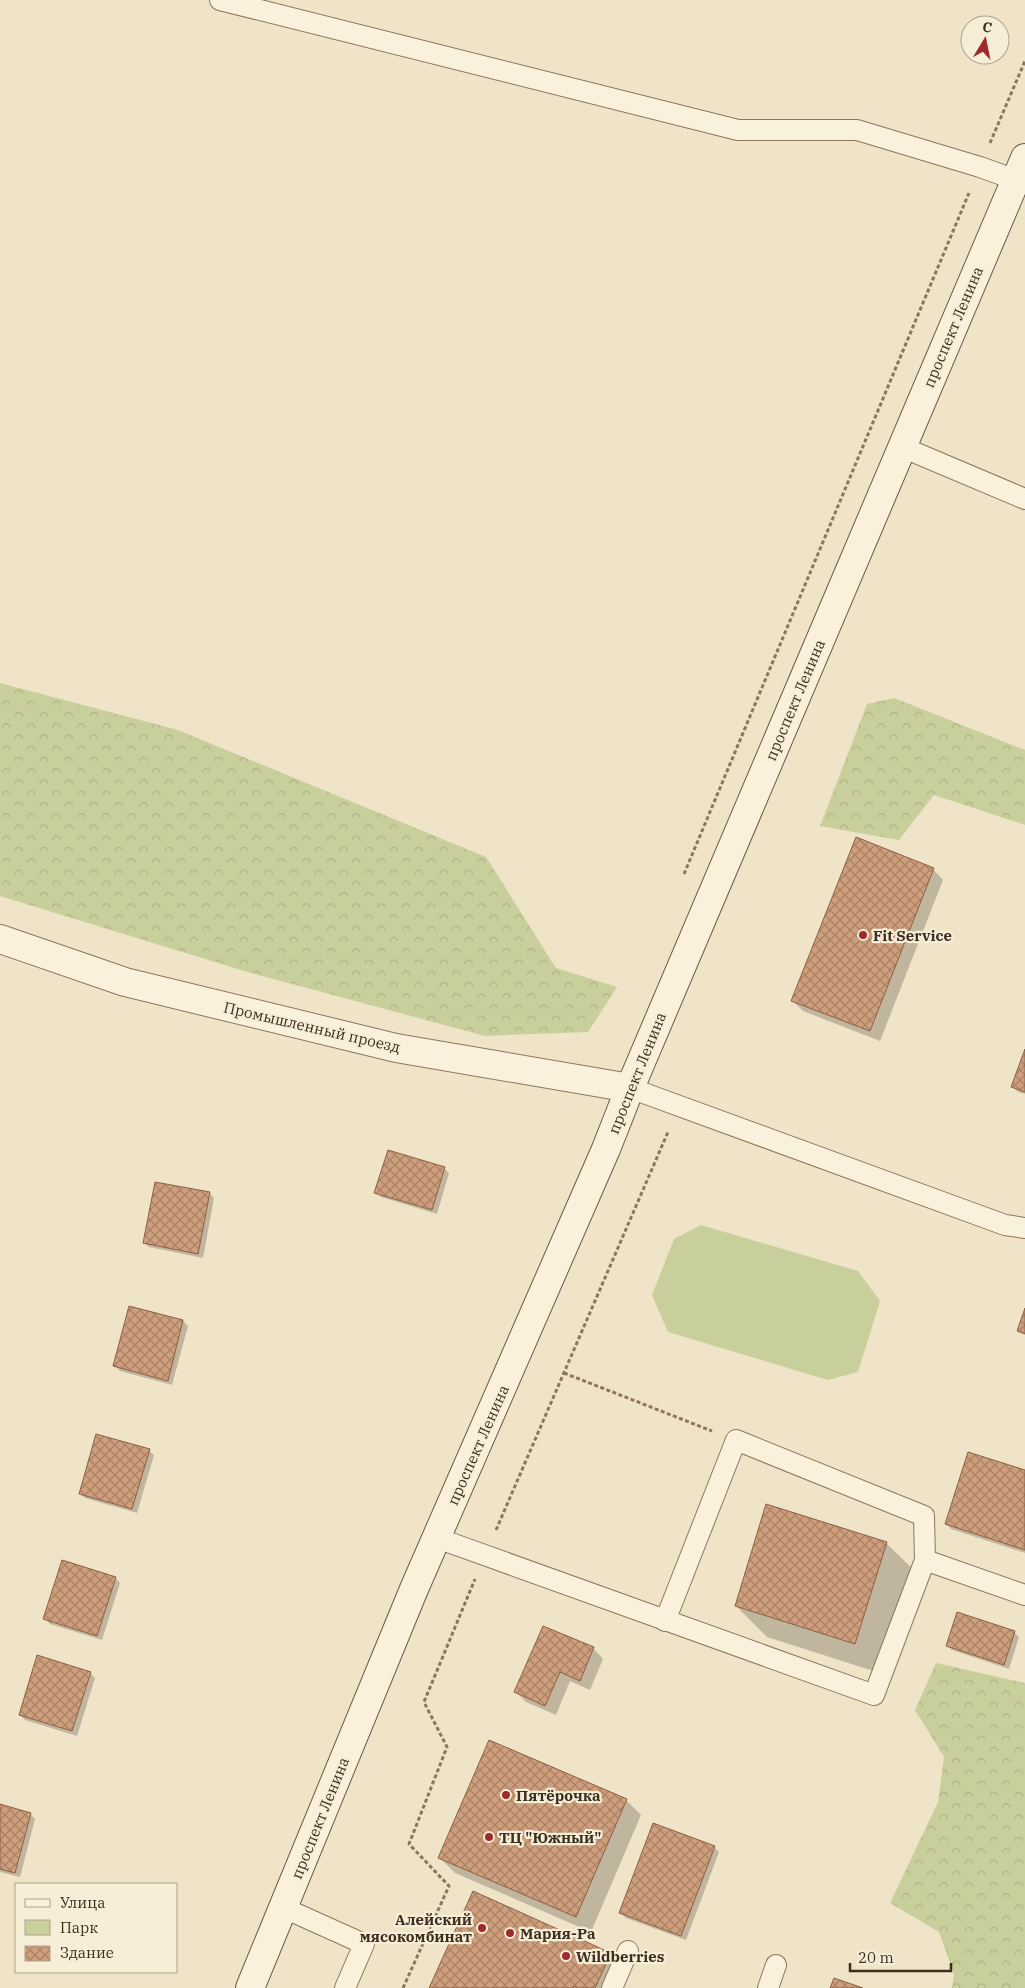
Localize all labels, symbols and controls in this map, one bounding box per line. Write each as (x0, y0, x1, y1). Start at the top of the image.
north arrow (960, 15, 1010, 65)
text: С (981, 18, 993, 37)
street label: проспект Ленина (919, 264, 987, 390)
street label: проспект Ленина (761, 637, 829, 763)
place label: Fit Service (873, 926, 952, 945)
marker: Fit Service (857, 929, 869, 941)
street label: Промышленный проезд (222, 997, 402, 1057)
street label: проспект Ленина (604, 1009, 670, 1137)
street label: проспект Ленина (443, 1382, 513, 1508)
street label: проспект Ленина (287, 1754, 353, 1882)
place label: Пятёрочка (516, 1786, 601, 1805)
marker: Пятёрочка (500, 1789, 512, 1801)
place label: ТЦ "Южный" (499, 1828, 601, 1847)
marker: ТЦ "Южный" (483, 1831, 495, 1843)
legend (15, 1883, 178, 1973)
text: Улица (60, 1893, 105, 1912)
place label: Алейский мясокомбинат (360, 1910, 472, 1946)
text: Парк (60, 1918, 98, 1937)
marker: Алейский мясокомбинат (476, 1922, 488, 1934)
place label: Мария-Ра (520, 1924, 596, 1943)
marker: Мария-Ра (504, 1927, 516, 1939)
scale bar (850, 1940, 951, 1972)
text: Здание (60, 1943, 114, 1962)
place label: Wildberries (576, 1947, 664, 1966)
text: 20 m (858, 1948, 894, 1967)
marker: Wildberries (560, 1950, 572, 1962)

